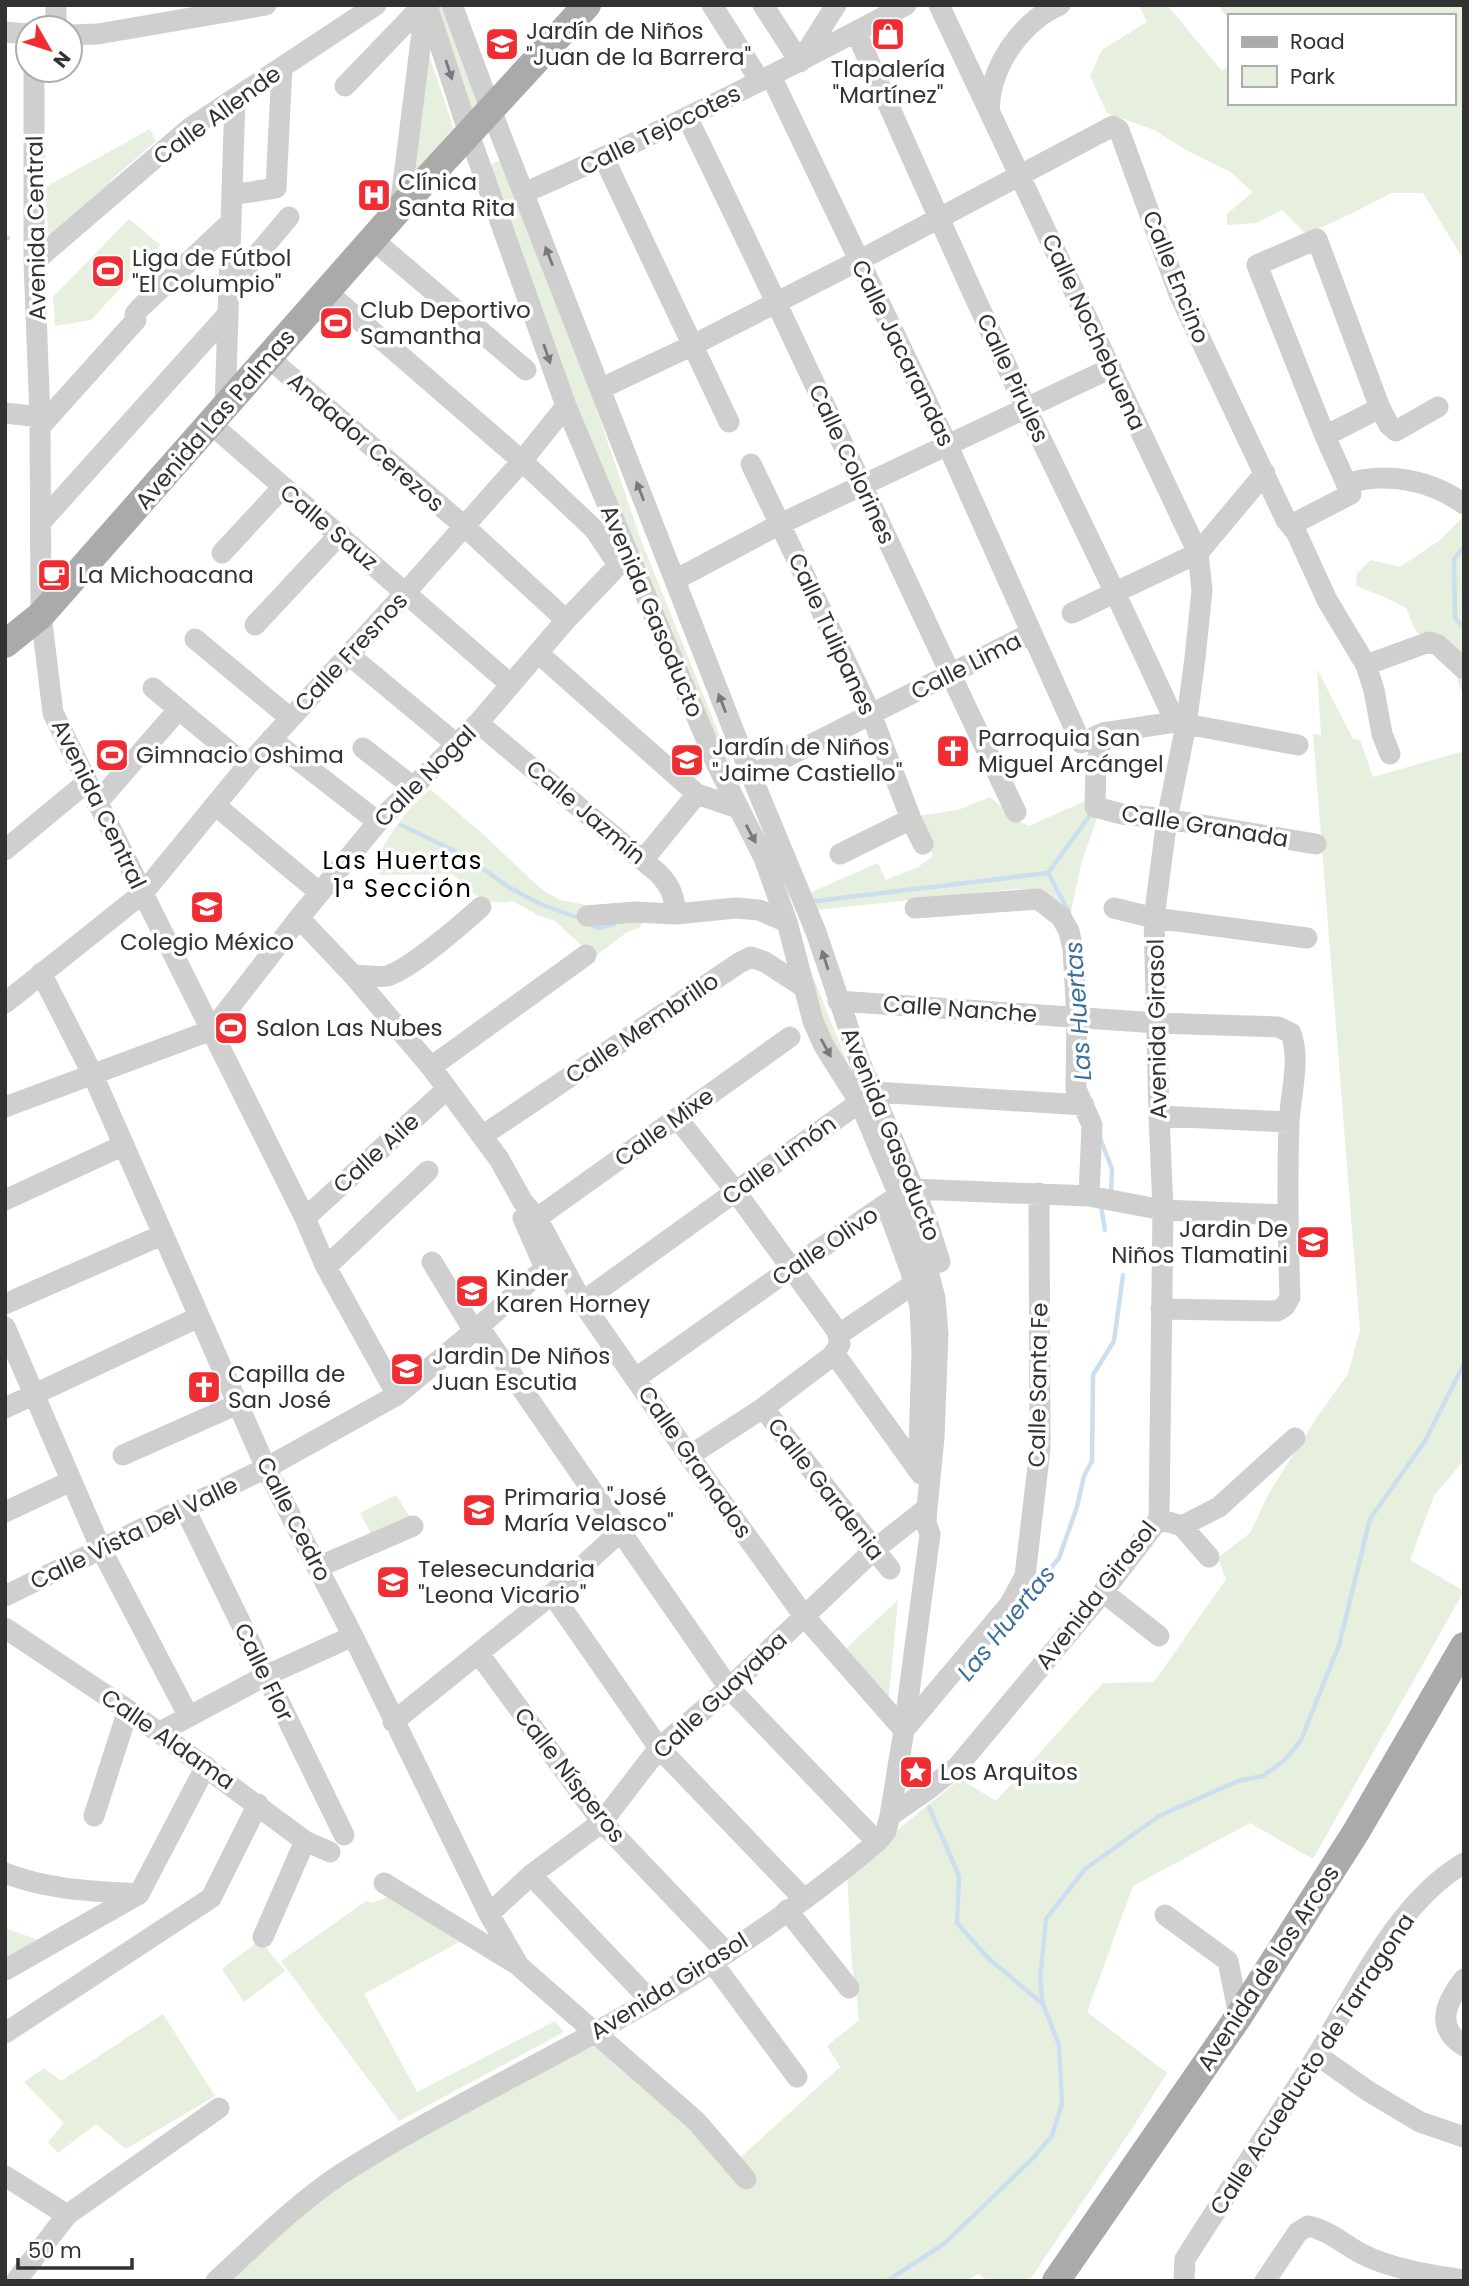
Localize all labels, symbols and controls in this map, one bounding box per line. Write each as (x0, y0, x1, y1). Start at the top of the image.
north arrow (14, 14, 84, 84)
legend (1228, 14, 1455, 105)
place label: Jardín de Niños "Juan de la Barrera" (526, 15, 751, 73)
shop icon: Tlapalería "Martínez" (869, 15, 907, 53)
school or university icon: Jardín de Niños "Juan de la Barrera" (483, 25, 521, 63)
text: Road (1290, 27, 1345, 56)
text: N (47, 45, 77, 73)
place label: Tlapalería "Martínez" (831, 53, 945, 111)
street label: Calle Allende (147, 58, 287, 172)
one-way arrow (444, 60, 454, 81)
text: Park (1290, 62, 1335, 91)
street label: Calle Tejocotes (574, 77, 746, 183)
street label: Avenida Central (18, 135, 54, 321)
place label: Clínica Santa Rita (398, 166, 515, 224)
hospital icon: Clínica Santa Rita (355, 176, 393, 214)
street label: Calle Encino (1135, 206, 1217, 348)
street label: Calle Nochebuena (1034, 228, 1154, 436)
place label: Liga de Fútbol "El Columpio" (132, 242, 291, 300)
one-way arrow (543, 245, 554, 266)
sports icon: Liga de Fútbol "El Columpio" (89, 252, 127, 290)
street label: Calle Jacarandas (844, 254, 962, 452)
place label: Club Deportivo Samantha (360, 294, 531, 352)
sports icon: Club Deportivo Samantha (317, 304, 355, 342)
street label: Calle Pirules (969, 308, 1057, 448)
street label: Avenida Las Palmas (128, 322, 302, 516)
one-way arrow (542, 344, 553, 365)
street label: Andador Cerezos (281, 365, 451, 519)
street label: Calle Colorines (801, 379, 903, 549)
street label: Calle Sauz (273, 476, 385, 578)
one-way arrow (634, 480, 645, 501)
street label: Avenida Gasoducto (593, 500, 711, 722)
street label: Calle Tulipanes (780, 548, 884, 720)
cafe icon: La Michoacana (35, 556, 73, 594)
place label: La Michoacana (78, 559, 254, 591)
street label: Calle Fresnos (287, 585, 415, 719)
street label: Calle Lima (905, 625, 1027, 707)
one-way arrow (717, 692, 728, 713)
street label: Avenida Central (44, 714, 154, 894)
street label: Calle Nogal (367, 718, 483, 834)
place label: Parroquia San Miguel Arcángel (978, 722, 1164, 780)
place label: Jardín de Niños "Jaime Castiello" (712, 731, 903, 789)
church icon: Parroquia San Miguel Arcángel (934, 732, 972, 770)
sports icon: Gimnacio Oshima (93, 736, 131, 774)
place label: Gimnacio Oshima (136, 739, 344, 771)
school or university icon: Jardín de Niños "Jaime Castiello" (668, 741, 706, 779)
street label: Calle Jazmín (519, 752, 653, 872)
street label: Calle Granada (1119, 797, 1291, 855)
one-way arrow (745, 824, 757, 844)
district label: Las Huertas 1ª Sección (323, 844, 483, 905)
school or university icon: Colegio México (188, 888, 226, 926)
place label: Colegio México (120, 926, 294, 958)
street label: Avenida Girasol (1139, 939, 1175, 1119)
water label: Las Huertas (1057, 940, 1099, 1082)
one-way arrow (819, 949, 830, 970)
street label: Calle Membrillo (559, 965, 725, 1091)
street label: Calle Nanche (882, 988, 1038, 1030)
sports icon: Salon Las Nubes (212, 1009, 250, 1047)
place label: Salon Las Nubes (256, 1012, 443, 1044)
street label: Avenida Gasoducto (834, 1022, 948, 1246)
one-way arrow (820, 1038, 832, 1058)
street label: Calle Mixe (608, 1080, 720, 1174)
street label: Calle Aile (326, 1106, 426, 1200)
street label: Calle Limón (715, 1108, 843, 1212)
street label: Calle Olivo (765, 1199, 885, 1293)
place label: Jardin De Niños Tlamatini (1111, 1213, 1288, 1271)
school or university icon: Jardin De Niños Tlamatini (1294, 1223, 1332, 1261)
place label: Kinder Karen Horney (496, 1262, 650, 1320)
school or university icon: Kinder Karen Horney (453, 1272, 491, 1310)
street label: Calle Santa Fe (1021, 1302, 1055, 1468)
place label: Jardin De Niños Juan Escutia (432, 1340, 610, 1398)
school or university icon: Jardin De Niños Juan Escutia (388, 1350, 426, 1388)
place label: Capilla de San José (228, 1358, 345, 1416)
church icon: Capilla de San José (185, 1368, 223, 1406)
street label: Calle Granados (630, 1379, 760, 1545)
street label: Calle Gardenia (760, 1411, 892, 1567)
street label: Calle Cedro (249, 1451, 339, 1587)
street label: Calle Vista Del Valle (25, 1469, 243, 1597)
place label: Primaria "José María Velasco" (504, 1481, 674, 1539)
school or university icon: Primaria "José María Velasco" (460, 1491, 498, 1529)
street label: Avenida Girasol (1028, 1514, 1164, 1676)
place label: Telesecundaria "Leona Vicario" (418, 1553, 595, 1611)
water label: Las Huertas (949, 1558, 1063, 1688)
school or university icon: Telesecundaria "Leona Vicario" (374, 1563, 412, 1601)
street label: Calle Flor (226, 1618, 302, 1726)
street label: Calle Guayaba (646, 1624, 794, 1766)
street label: Calle Aldama (95, 1681, 241, 1797)
street label: Calle Nísperos (507, 1701, 633, 1849)
place icon: Los Arquitos (897, 1753, 935, 1791)
place label: Los Arquitos (940, 1756, 1078, 1788)
street label: Avenida de los Arcos (1189, 1859, 1347, 2077)
street label: Calle Acueducto de Tarragona (1202, 1907, 1422, 2221)
street label: Avenida Girasol (584, 1925, 754, 2047)
scale bar (18, 2226, 131, 2270)
text: 50 m (28, 2236, 82, 2265)

